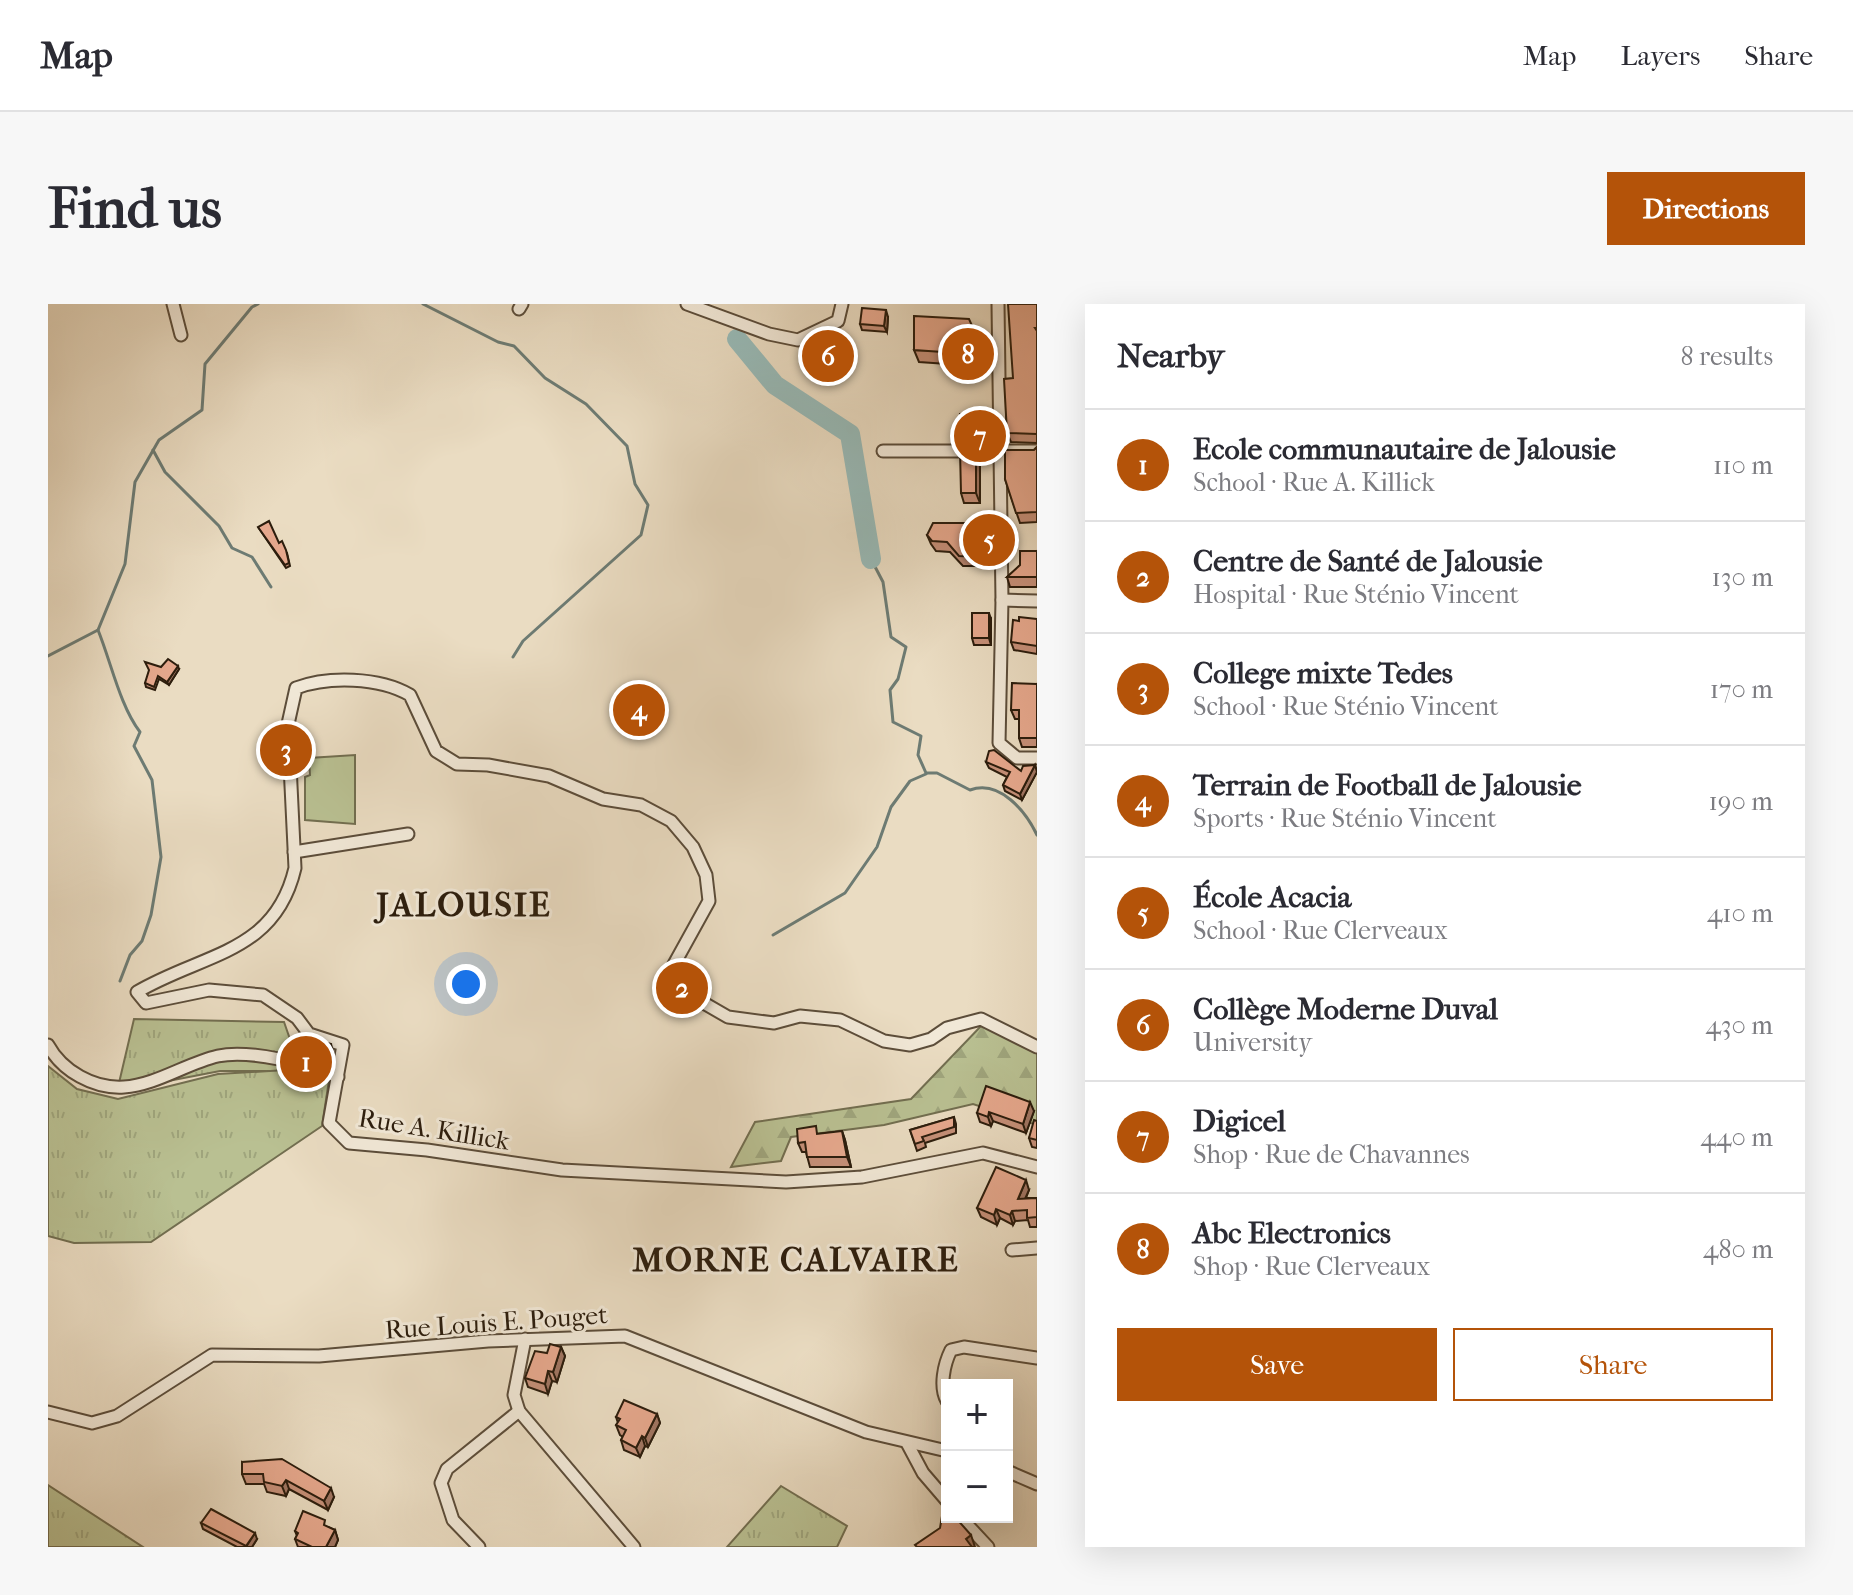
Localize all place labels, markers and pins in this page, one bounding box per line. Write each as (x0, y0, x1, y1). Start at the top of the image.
pin: 8 (942, 324, 994, 384)
pin: 6 (802, 326, 854, 386)
pin: 7 (954, 406, 1006, 466)
pin: 5 (963, 510, 1015, 570)
pin: 4 (613, 680, 665, 740)
pin: 3 (260, 720, 312, 780)
pin: 2 (656, 958, 708, 1018)
pin: 1 (280, 1032, 332, 1092)

